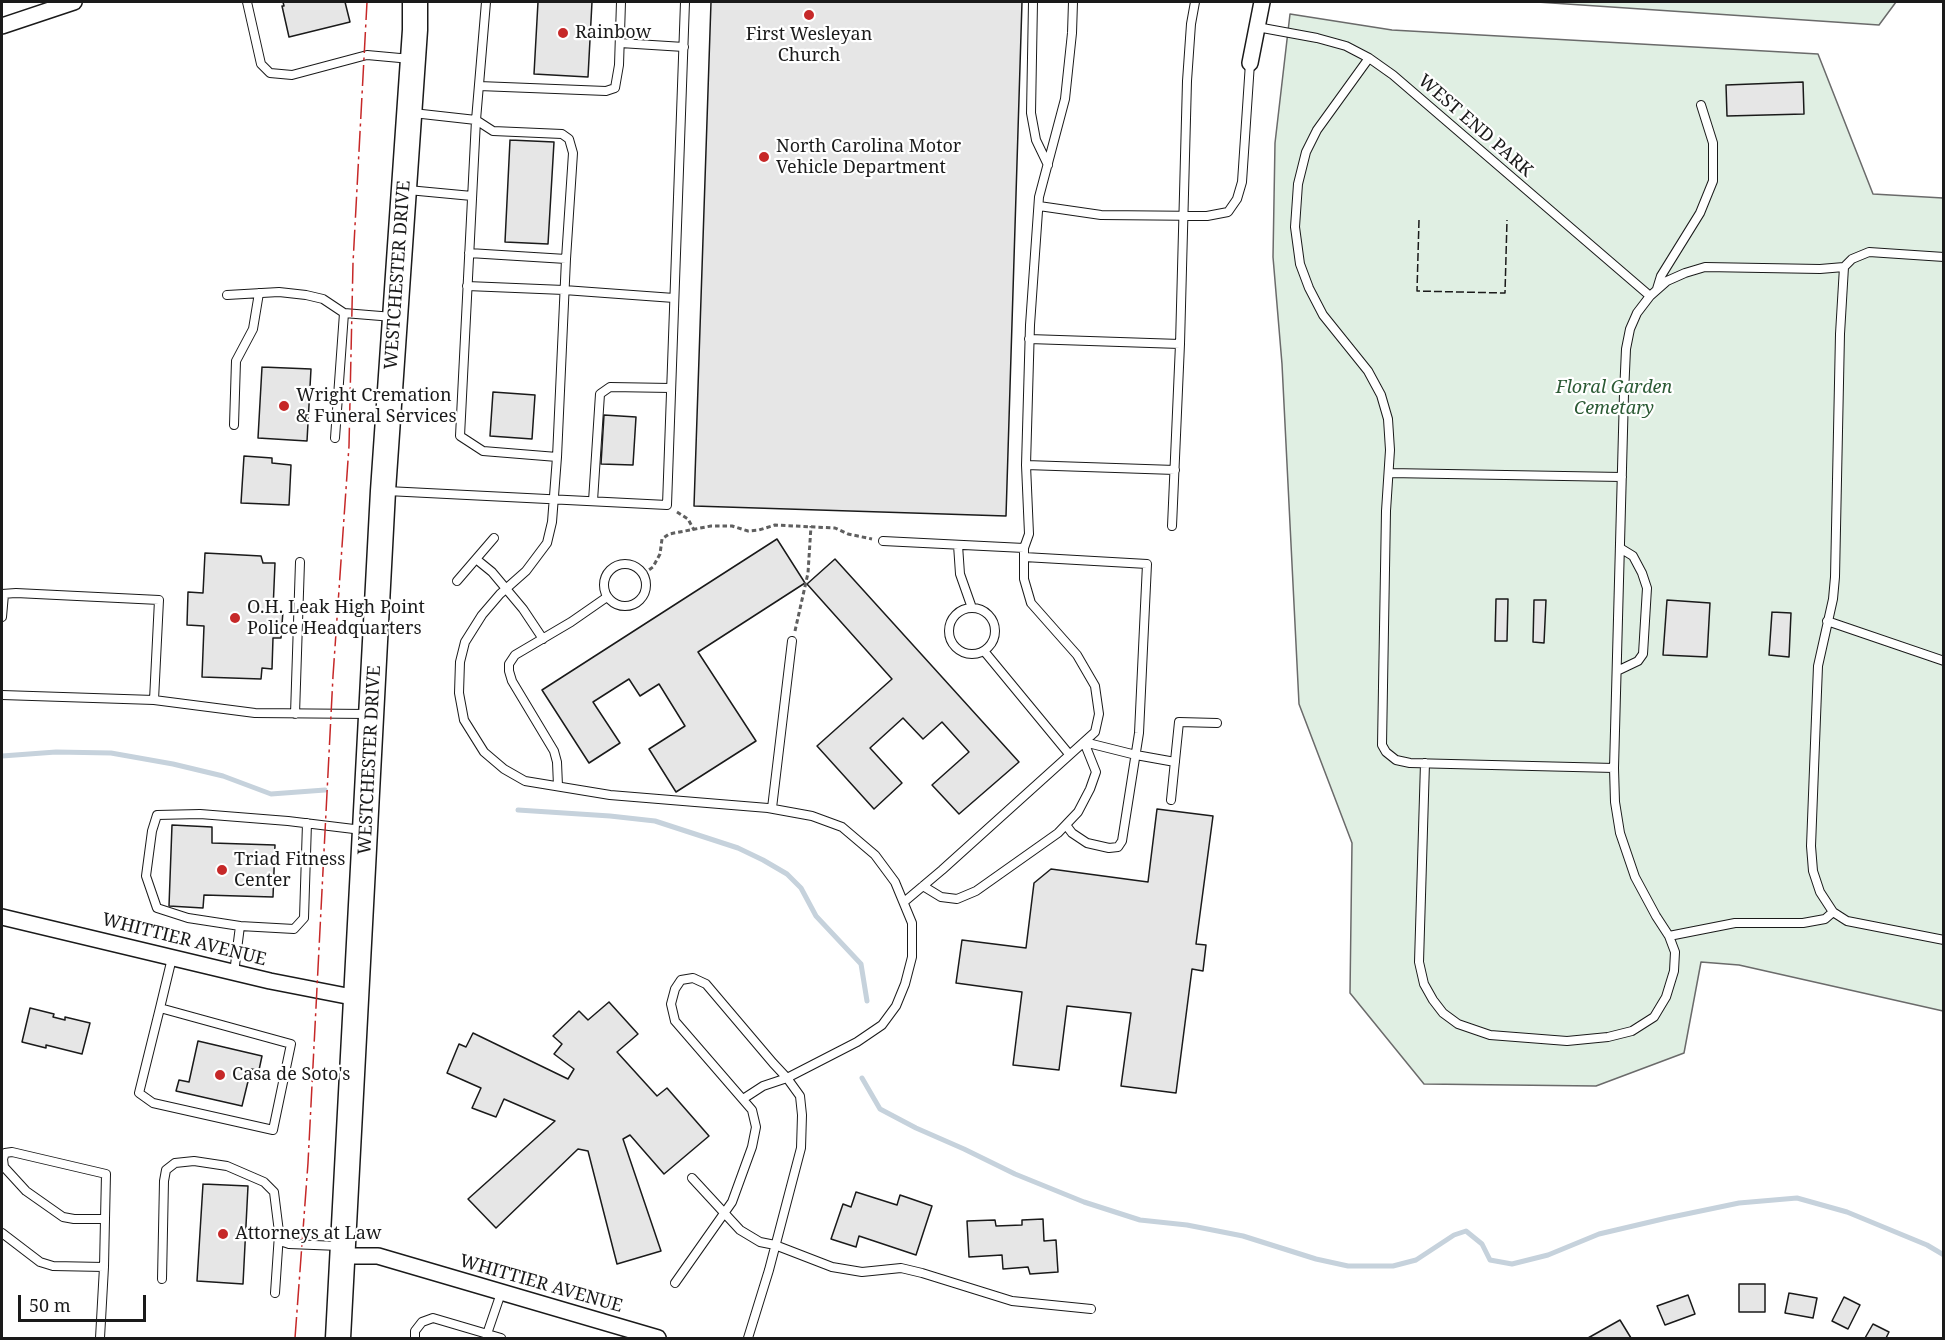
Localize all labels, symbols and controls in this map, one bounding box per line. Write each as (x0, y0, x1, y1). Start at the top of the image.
marker: First Wesleyan Church (802, 8, 816, 22)
place label: Rainbow (575, 22, 651, 44)
place label: First Wesleyan Church (746, 24, 872, 66)
marker: Rainbow (556, 26, 570, 40)
street label: WEST END PARK (1413, 70, 1537, 182)
place label: North Carolina Motor Vehicle Department (776, 136, 961, 178)
marker: North Carolina Motor Vehicle Department (757, 150, 771, 164)
street label: WESTCHESTER DRIVE (381, 180, 415, 370)
park label: Floral Garden Cemetary (1556, 377, 1672, 420)
place label: Wright Cremation & Funeral Services (296, 385, 457, 428)
marker: Wright Cremation & Funeral Services (277, 399, 291, 413)
place label: O.H. Leak High Point Police Headquarters (247, 597, 425, 640)
marker: O.H. Leak High Point Police Headquarters (228, 611, 242, 625)
street label: WESTCHESTER DRIVE (354, 665, 386, 855)
place label: Triad Fitness Center (234, 849, 345, 892)
marker: Triad Fitness Center (215, 863, 229, 877)
street label: WHITTIER AVENUE (100, 909, 268, 971)
place label: Casa de Soto's (232, 1064, 350, 1086)
marker: Casa de Soto's (213, 1068, 227, 1082)
place label: Attorneys at Law (235, 1223, 381, 1245)
marker: Attorneys at Law (216, 1227, 230, 1241)
street label: WHITTIER AVENUE (457, 1250, 625, 1318)
scale bar (21, 1283, 148, 1321)
text: 50 m (29, 1293, 71, 1317)

